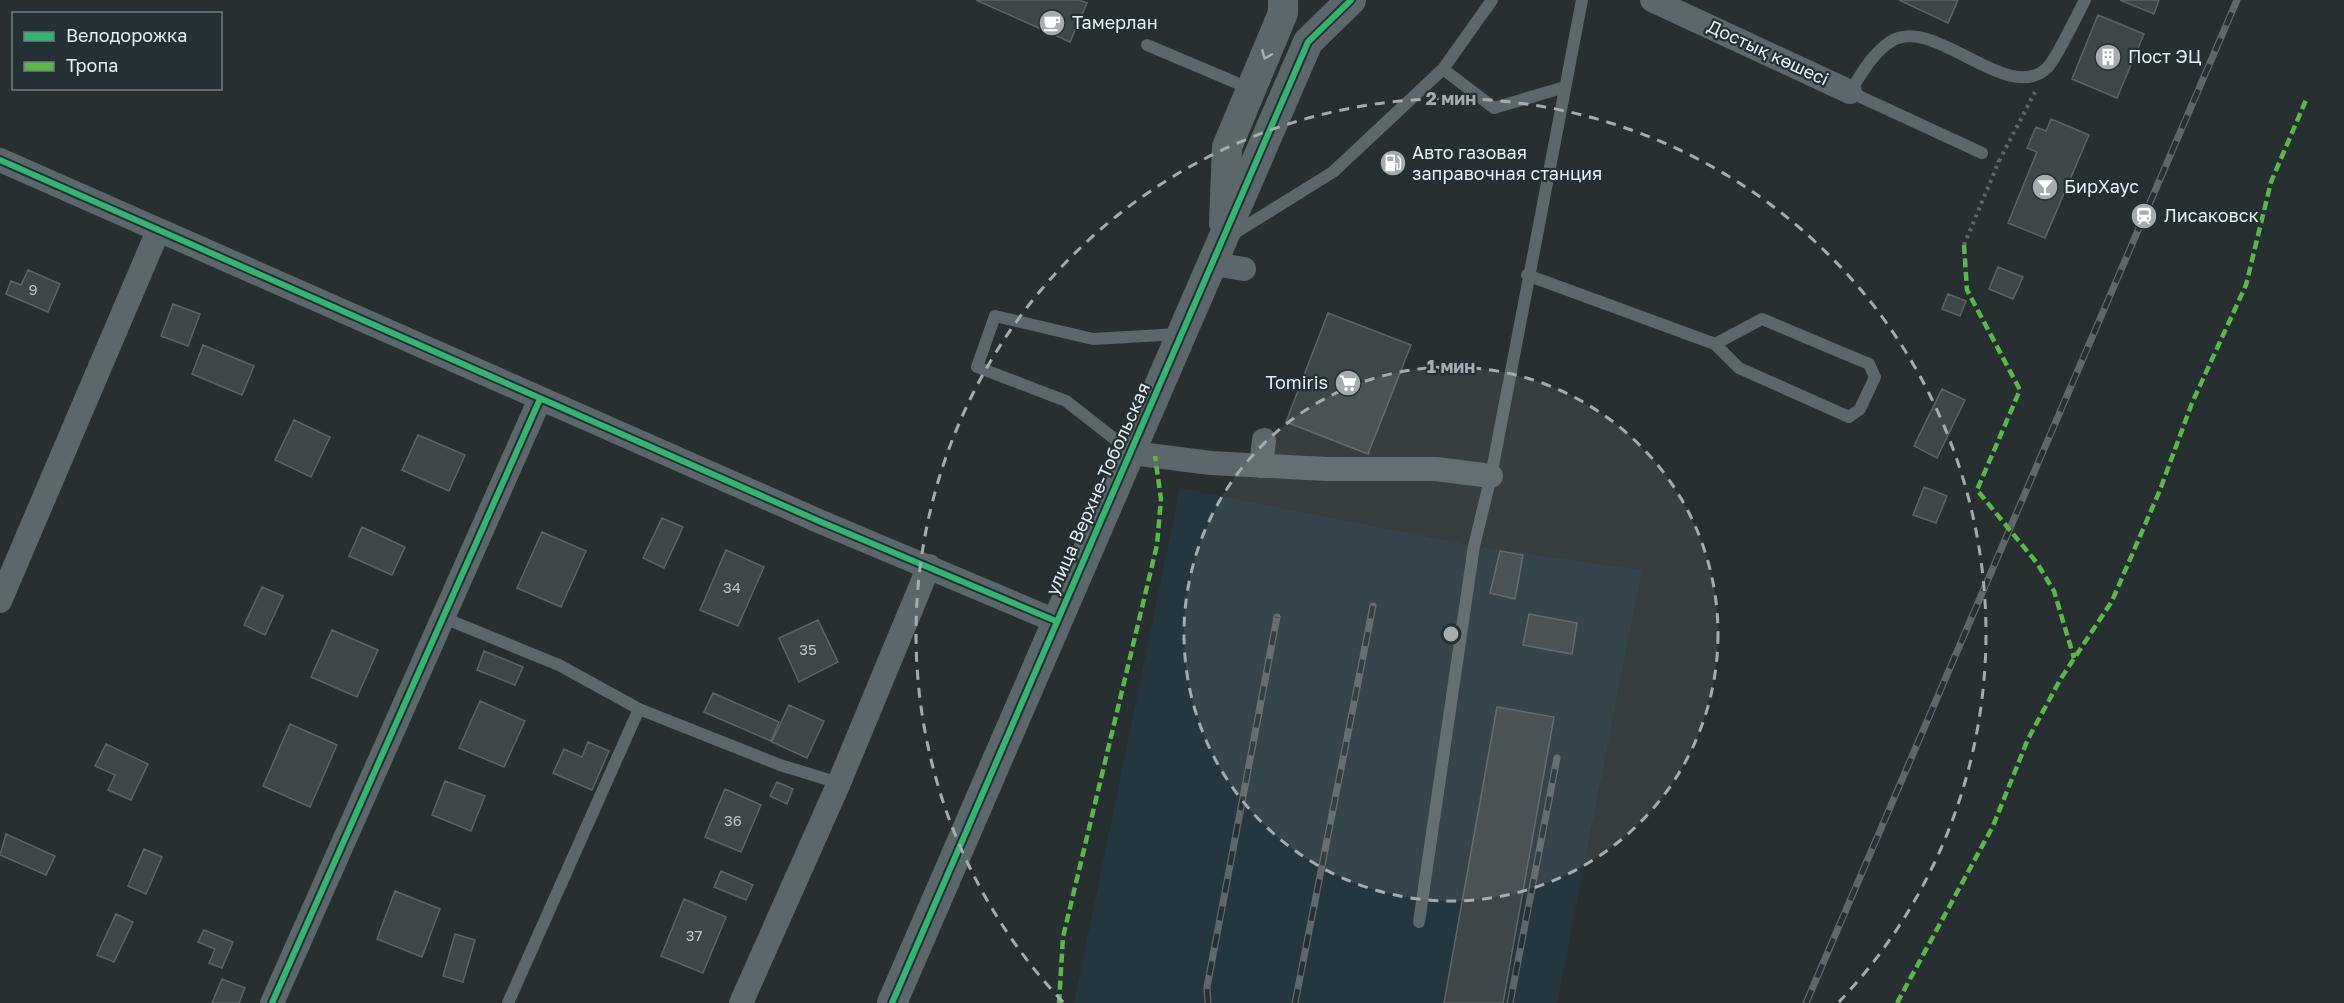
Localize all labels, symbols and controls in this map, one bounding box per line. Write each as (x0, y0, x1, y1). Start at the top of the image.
cafe icon: Тамерлан (1037, 8, 1067, 38)
place label: Тамерлан (1072, 11, 1158, 33)
legend (12, 12, 222, 90)
street label: Достық көшесі (1704, 14, 1832, 90)
text: Велодорожка (66, 24, 187, 46)
building icon: Пост ЭЦ (2093, 42, 2123, 72)
place label: Пост ЭЦ (2128, 45, 2202, 67)
one-way arrow (1261, 49, 1273, 60)
text: Тропа (66, 54, 118, 76)
text: 2 мин (1426, 87, 1476, 109)
place label: Авто газовая заправочная станция (1412, 141, 1602, 184)
fuel station icon: Авто газовая заправочная станция (1378, 148, 1408, 178)
bar icon: БирХаус (2030, 172, 2060, 202)
place label: БирХаус (2064, 175, 2139, 197)
station icon: Лисаковск (2129, 201, 2159, 231)
place label: Лисаковск (2164, 204, 2259, 226)
house number: 9 (28, 280, 38, 298)
text: 1 мин (1427, 355, 1475, 377)
supermarket icon: Tomiris (1333, 368, 1363, 398)
place label: Tomiris (1266, 371, 1328, 393)
street label: улица Верхне-Тобольская (1040, 379, 1154, 598)
house number: 34 (723, 578, 741, 596)
centre of rings (1441, 624, 1461, 644)
house number: 35 (799, 640, 817, 658)
house number: 36 (724, 811, 742, 829)
house number: 37 (686, 926, 702, 944)

